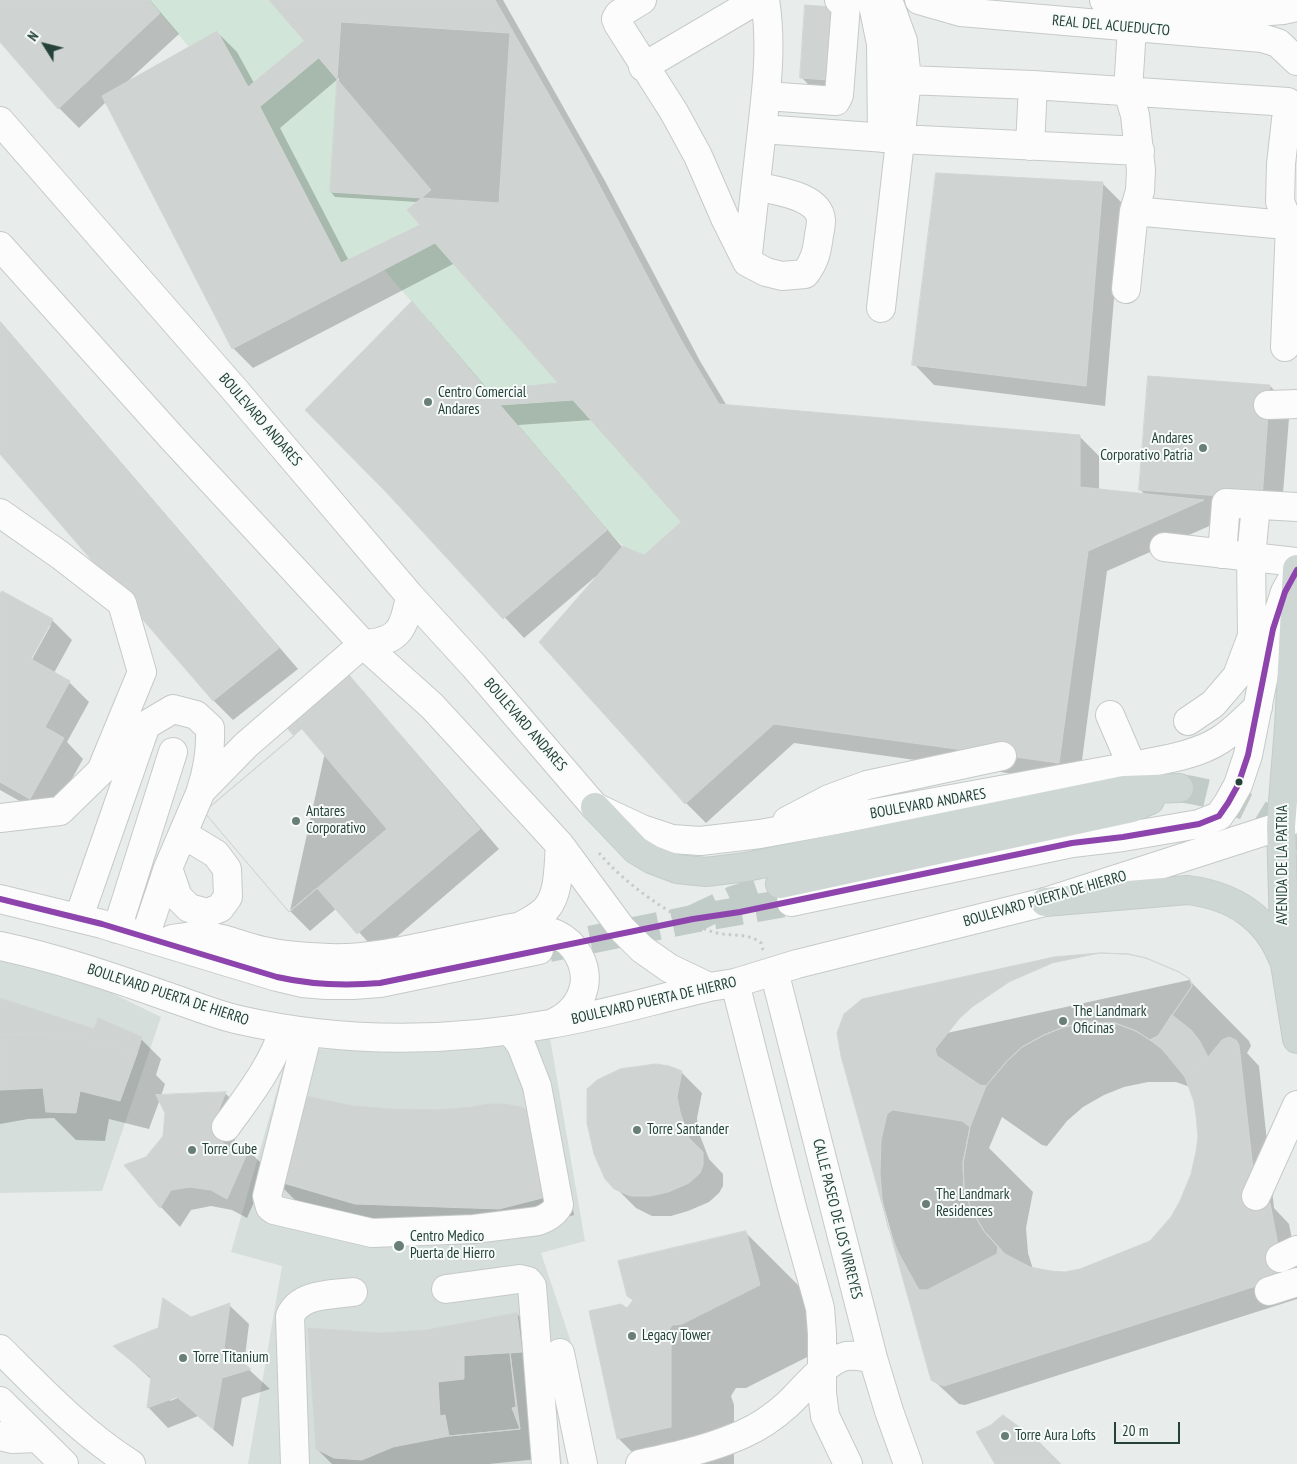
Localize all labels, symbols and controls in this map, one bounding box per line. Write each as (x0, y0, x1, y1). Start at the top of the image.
street label: REAL DEL ACUEDUCTO (1051, 12, 1171, 40)
north arrow (20, 20, 70, 70)
text: N (23, 28, 42, 45)
street label: BOULEVARD ANDARES (215, 370, 305, 470)
place label: Centro Comercial Andares (438, 384, 526, 419)
marker: Centro Comercial Andares (422, 396, 434, 408)
place label: Andares Corporativo Patria (1100, 430, 1193, 465)
marker: Andares Corporativo Patria (1197, 442, 1209, 454)
street label: BOULEVARD ANDARES (480, 675, 570, 775)
unlabelled marker (1234, 777, 1244, 787)
street label: BOULEVARD ANDARES (869, 785, 987, 823)
place label: Antares Corporativo (306, 803, 366, 838)
street label: AVENIDA DE LA PATRIA (1274, 805, 1292, 925)
marker: Antares Corporativo (290, 815, 302, 827)
street label: BOULEVARD PUERTA DE HIERRO (961, 867, 1129, 931)
street label: BOULEVARD PUERTA DE HIERRO (85, 960, 251, 1030)
street label: BOULEVARD PUERTA DE HIERRO (570, 973, 738, 1029)
place label: The Landmark Oficinas (1073, 1003, 1146, 1038)
marker: The Landmark Oficinas (1057, 1015, 1069, 1027)
place label: Torre Santander (647, 1121, 729, 1139)
marker: Torre Santander (631, 1124, 643, 1136)
street label: CALLE PASEO DE LOS VIRREYES (808, 1137, 866, 1301)
place label: Torre Cube (202, 1141, 257, 1159)
marker: Torre Cube (186, 1144, 198, 1156)
place label: The Landmark Residences (936, 1186, 1009, 1221)
marker: The Landmark Residences (920, 1198, 932, 1210)
place label: Centro Medico Puerta de Hierro (410, 1228, 495, 1263)
marker: Centro Medico Puerta de Hierro (392, 1239, 406, 1253)
place label: Legacy Tower (642, 1327, 711, 1345)
marker: Legacy Tower (626, 1330, 638, 1342)
place label: Torre Titanium (193, 1349, 268, 1367)
marker: Torre Titanium (177, 1352, 189, 1364)
scale bar (1117, 1412, 1183, 1444)
text: 20 m (1122, 1421, 1148, 1440)
place label: Torre Aura Lofts (1015, 1427, 1096, 1445)
marker: Torre Aura Lofts (999, 1430, 1011, 1442)

